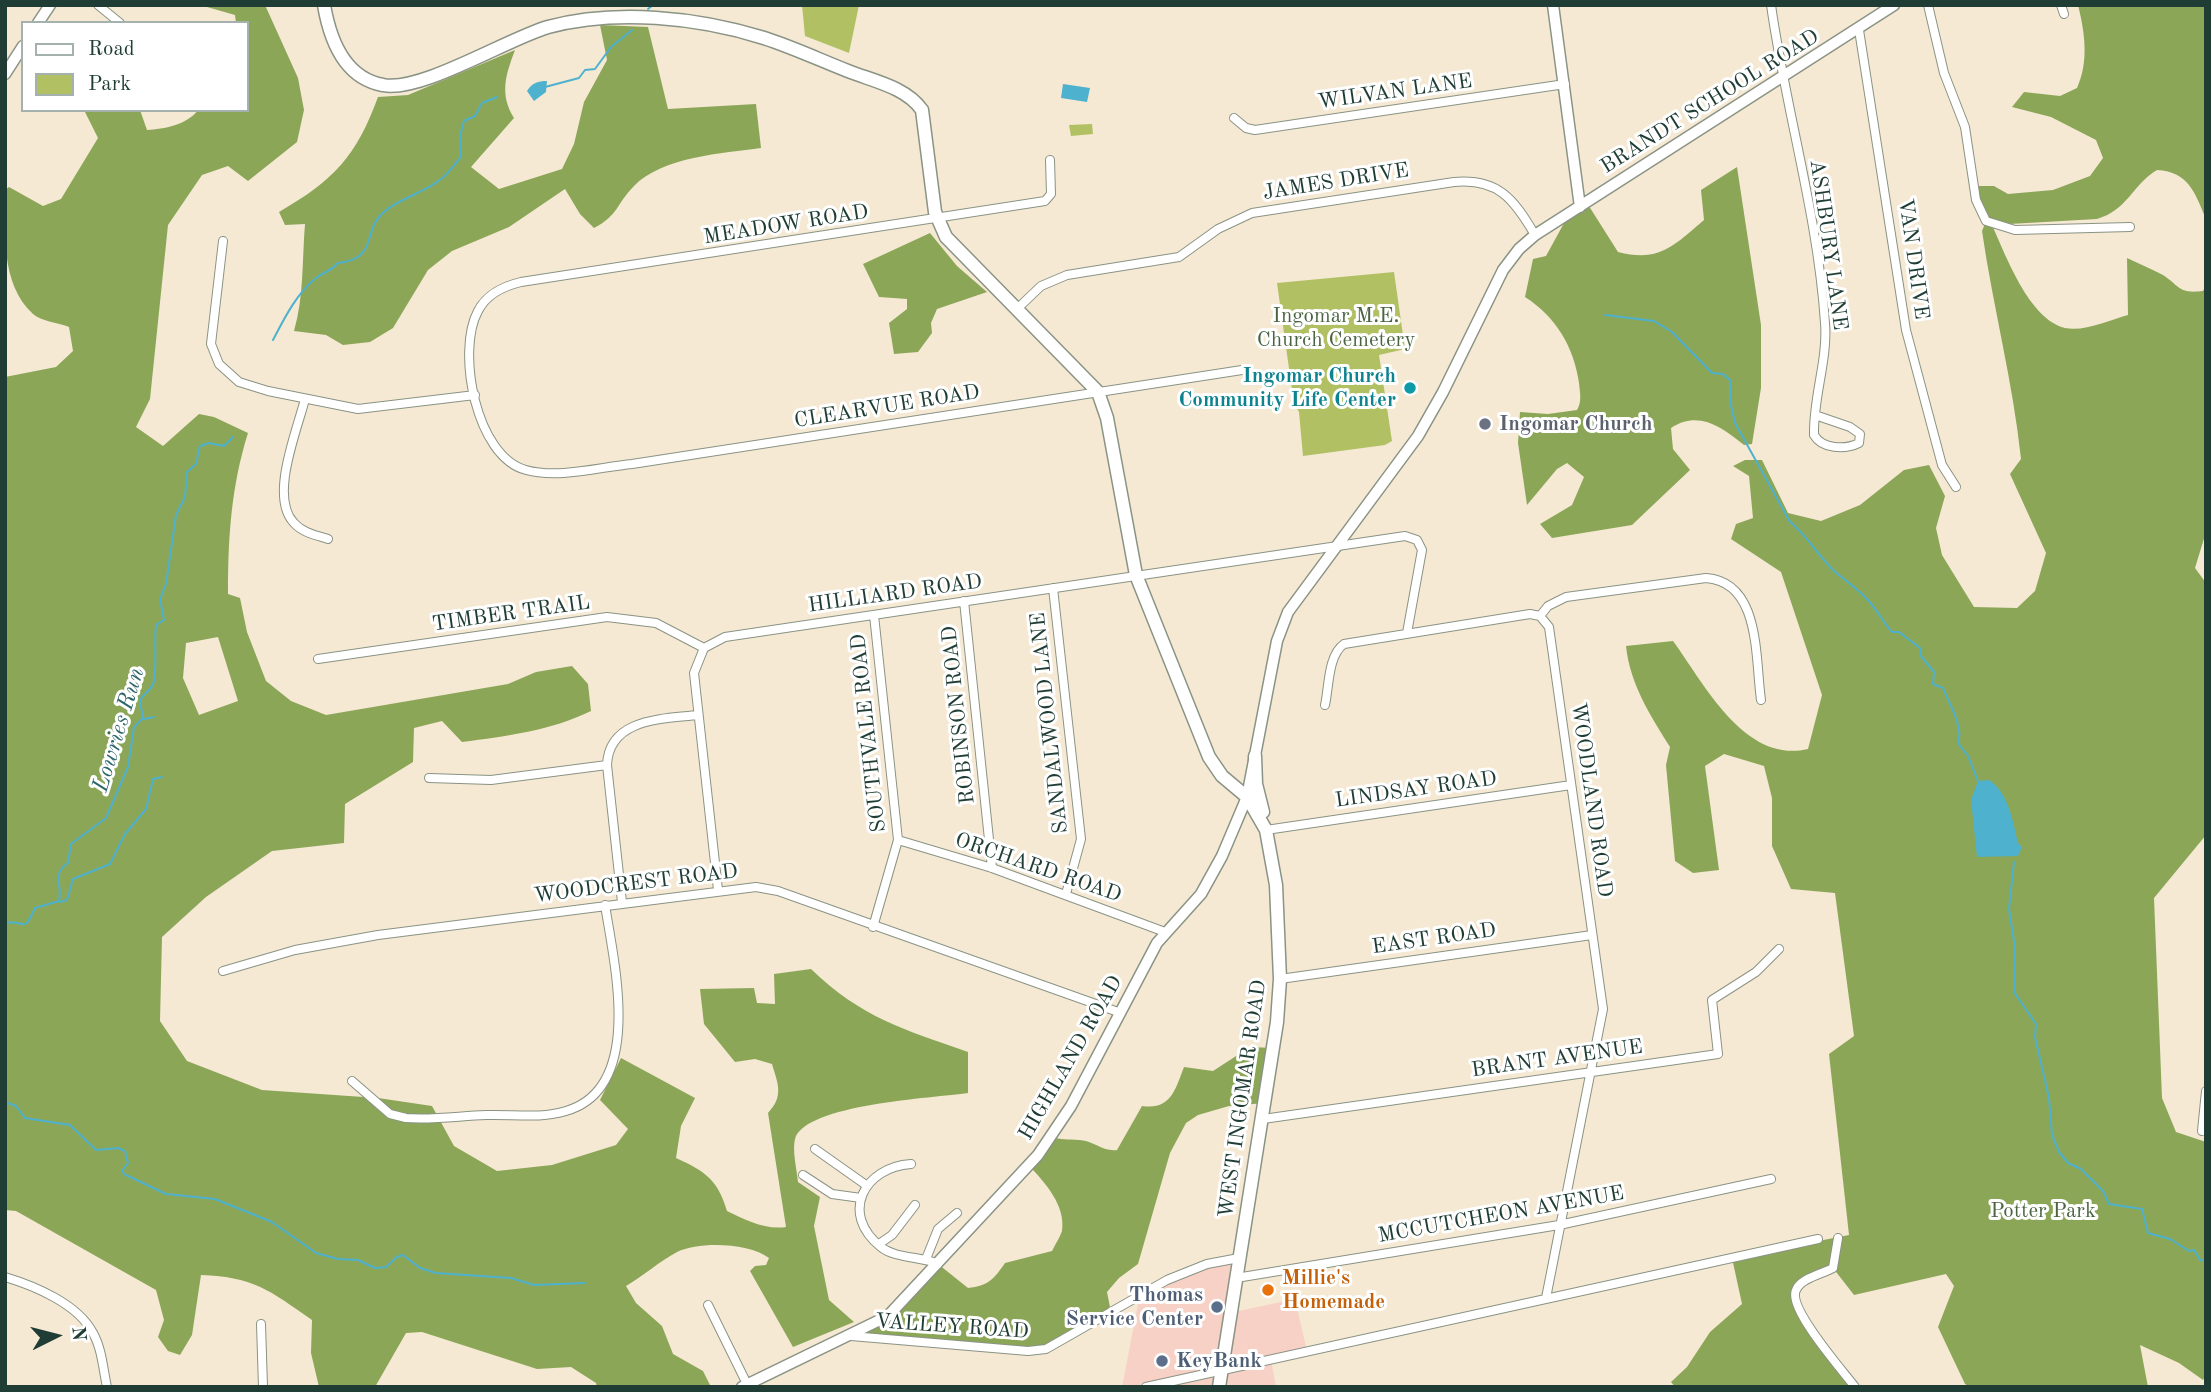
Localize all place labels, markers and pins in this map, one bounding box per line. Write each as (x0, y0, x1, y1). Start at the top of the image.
place label: Ingomar Church Community Life Center (1178, 363, 1396, 413)
marker: Ingomar Church Community Life Center (1402, 380, 1418, 396)
place label: Ingomar Church (1499, 411, 1652, 437)
marker: Ingomar Church (1477, 416, 1493, 432)
place label: Millie's Homemade (1282, 1265, 1385, 1315)
place label: Thomas Service Center (1066, 1282, 1203, 1332)
marker: Millie's Homemade (1260, 1282, 1276, 1298)
marker: Thomas Service Center (1209, 1299, 1225, 1315)
place label: KeyBank (1176, 1348, 1262, 1374)
marker: KeyBank (1154, 1353, 1170, 1369)

